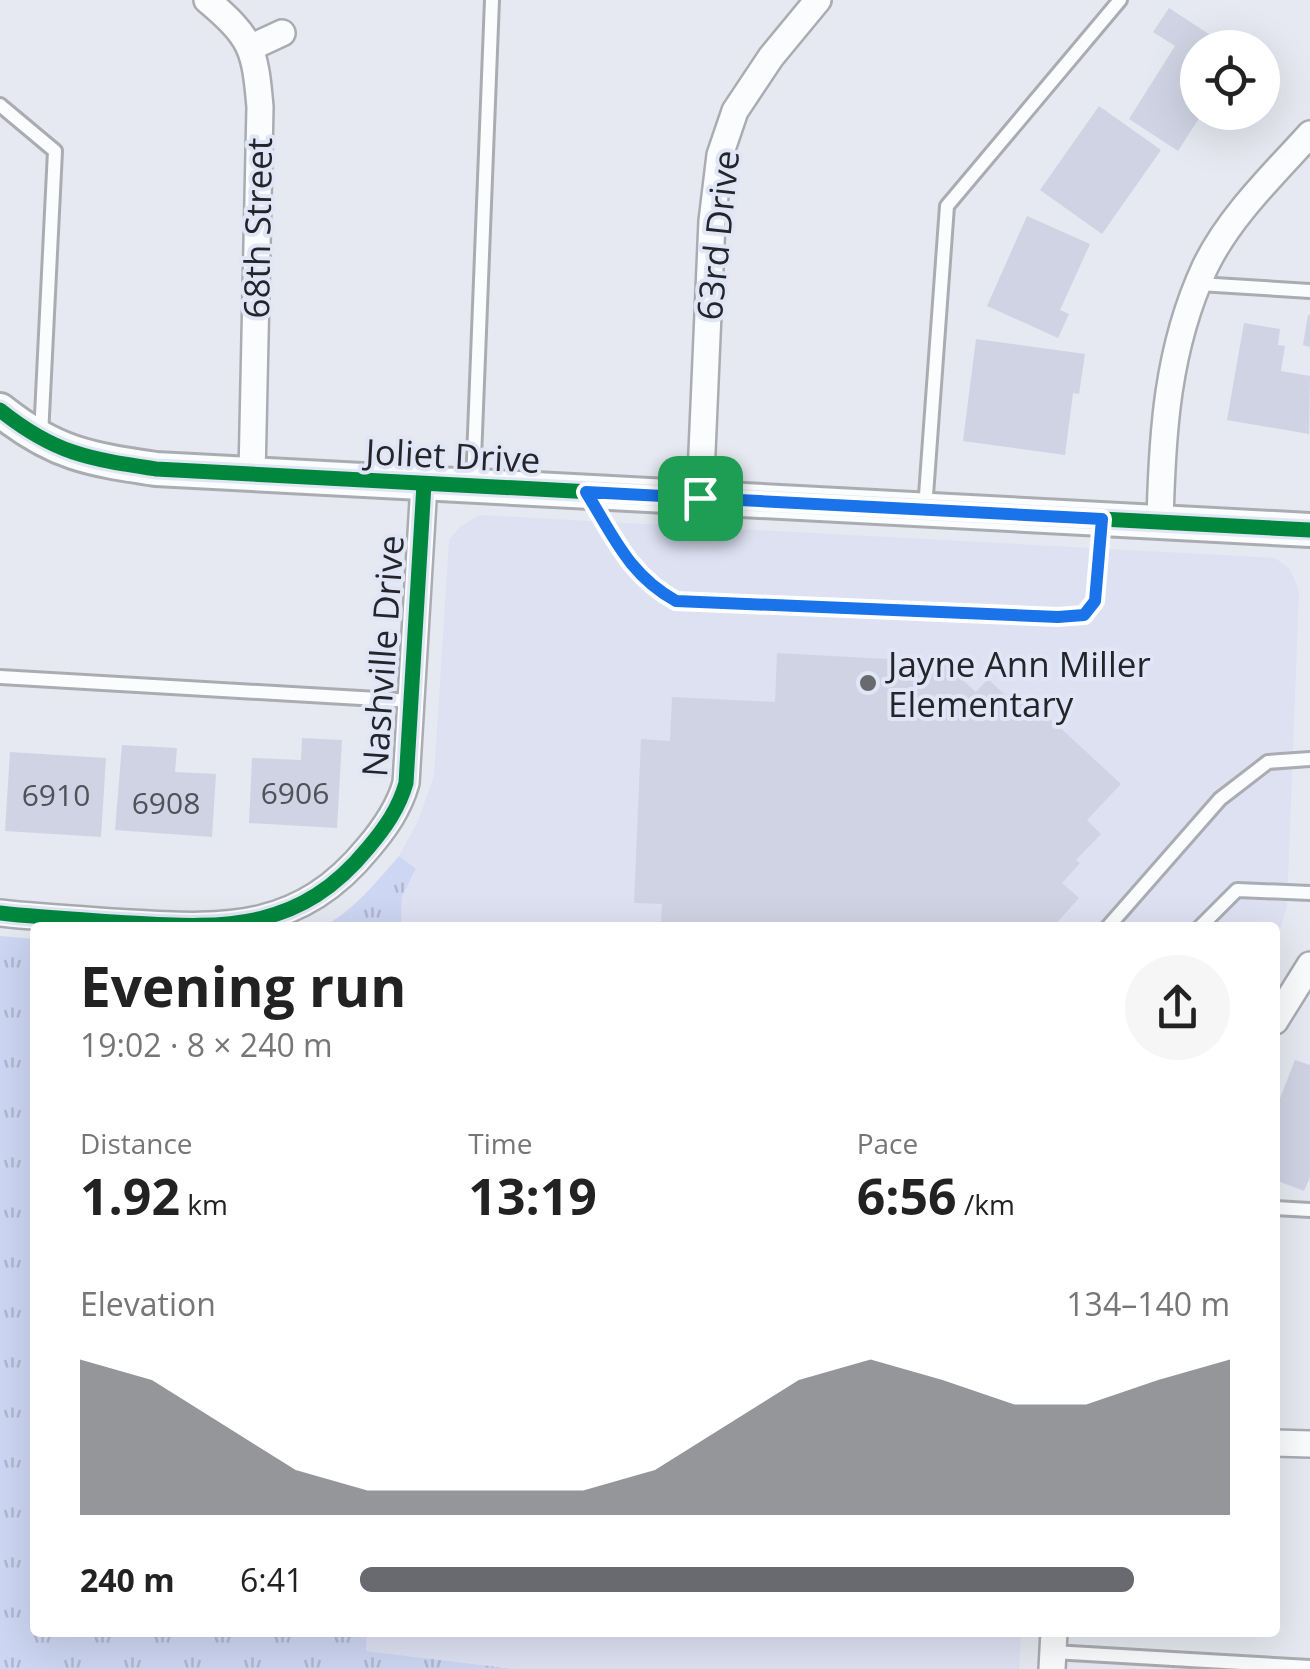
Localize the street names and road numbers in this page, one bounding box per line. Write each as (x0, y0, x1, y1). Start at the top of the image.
street label: 68th Street (232, 137, 282, 319)
street label: 63rd Drive (685, 148, 749, 322)
street label: Joliet Drive (361, 427, 542, 483)
street label: Nashville Drive (350, 533, 414, 779)

